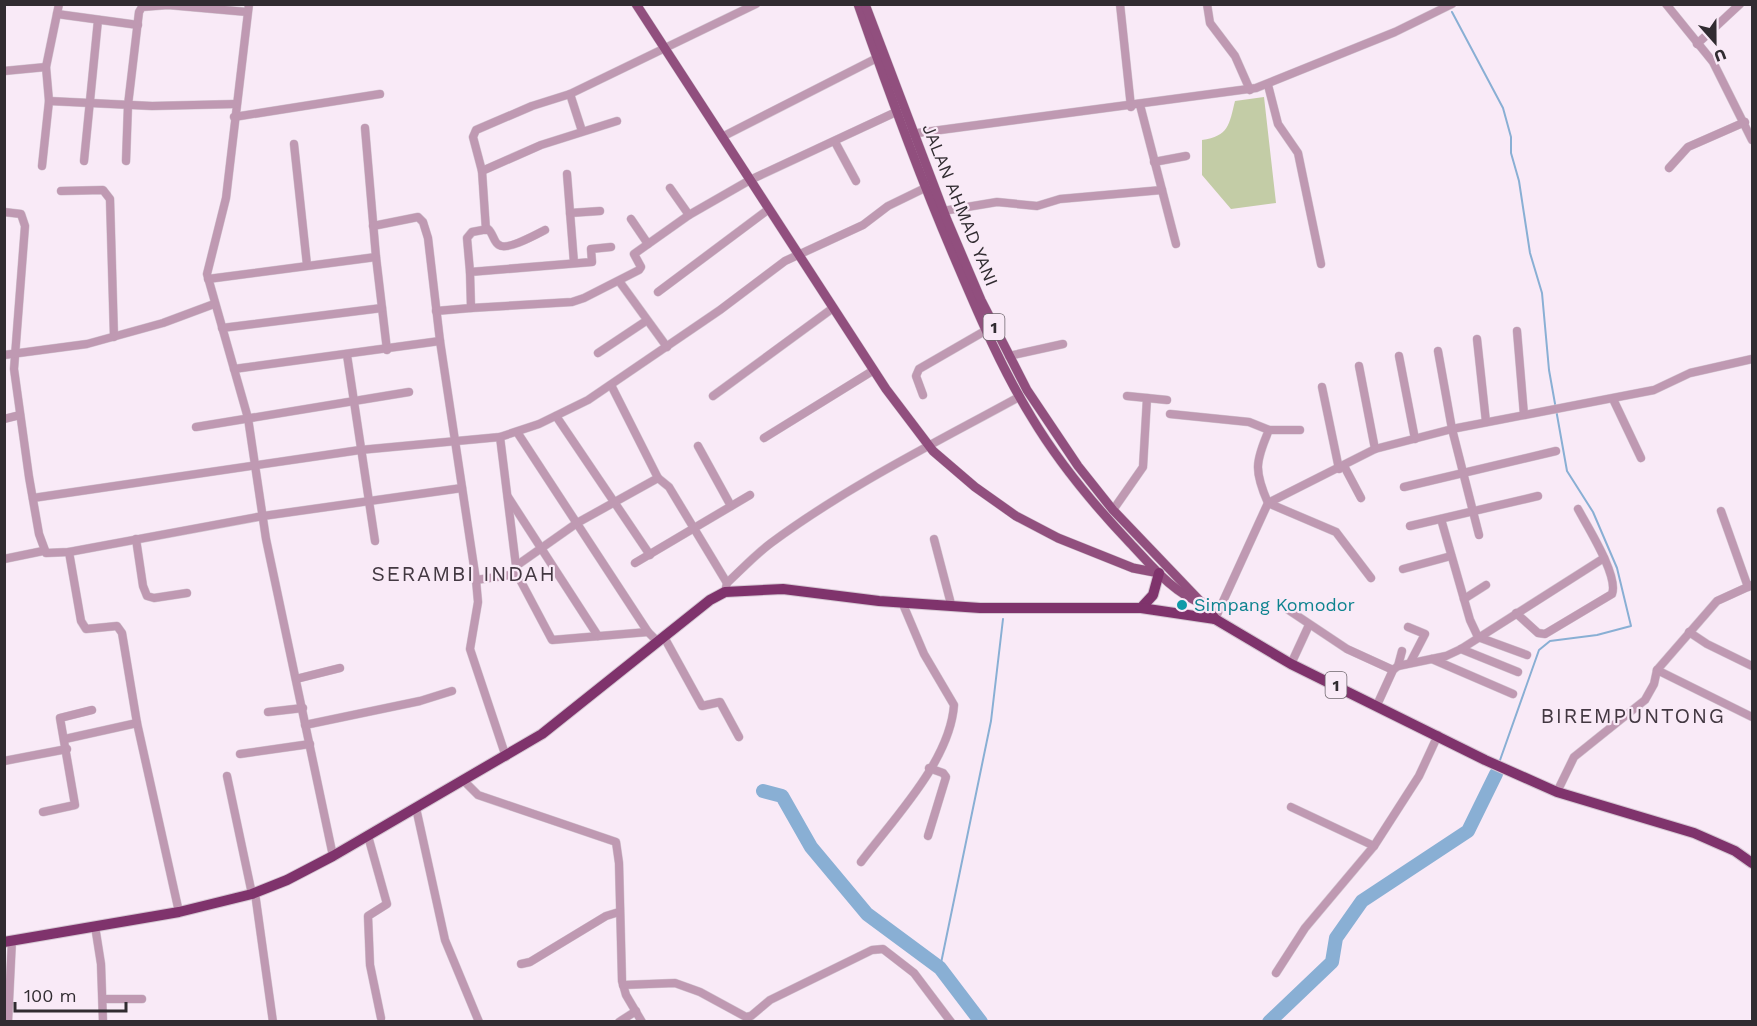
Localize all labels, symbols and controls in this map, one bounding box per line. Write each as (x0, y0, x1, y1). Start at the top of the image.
north arrow (1685, 12, 1745, 72)
text: U (1711, 45, 1729, 66)
street label: JALAN AHMAD YANI (918, 121, 1003, 289)
road number: 1 (984, 314, 1004, 340)
district label: SERAMBI INDAH (372, 561, 556, 586)
place label: Simpang Komodor (1194, 594, 1355, 615)
marker: Simpang Komodor (1175, 598, 1189, 612)
road number: 1 (1326, 672, 1346, 698)
district label: BIREMPUNTONG (1541, 703, 1725, 728)
scale bar (15, 975, 126, 1013)
text: 100 m (24, 985, 77, 1006)

